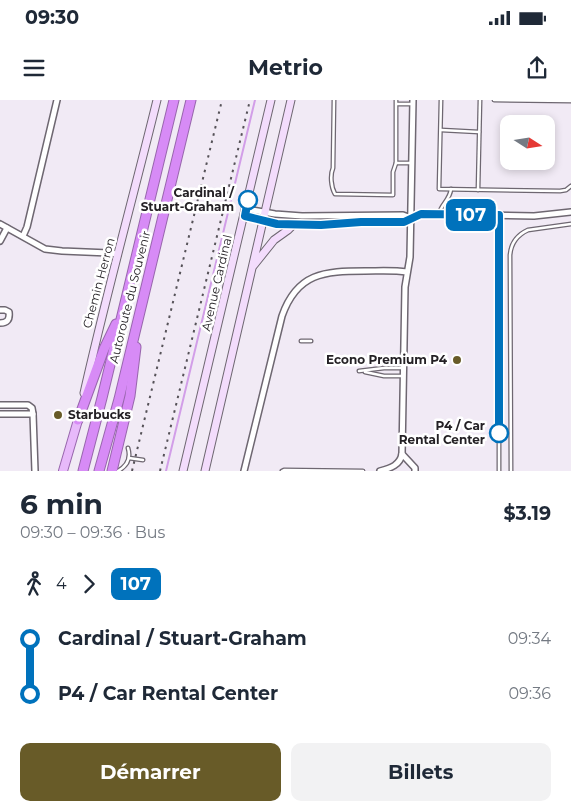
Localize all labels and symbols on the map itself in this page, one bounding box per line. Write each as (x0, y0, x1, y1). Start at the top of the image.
north arrow (500, 115, 555, 170)
place label: Cardinal / Stuart-Graham (141, 185, 235, 214)
marker: Cardinal / Stuart-Graham (238, 190, 258, 210)
line badge: 107 (442, 199, 500, 231)
street label: Autoroute du Souvenir (106, 229, 153, 365)
street label: Avenue Cardinal (198, 233, 235, 333)
street label: Chemin Herron (79, 236, 118, 330)
place label: Econo Premium P4 (326, 352, 448, 367)
marker: Econo Premium P4 (451, 354, 463, 366)
place label: Starbucks (68, 407, 131, 422)
marker: Starbucks (52, 409, 64, 421)
place label: P4 / Car Rental Center (399, 418, 485, 447)
marker: P4 / Car Rental Center (489, 423, 509, 443)

